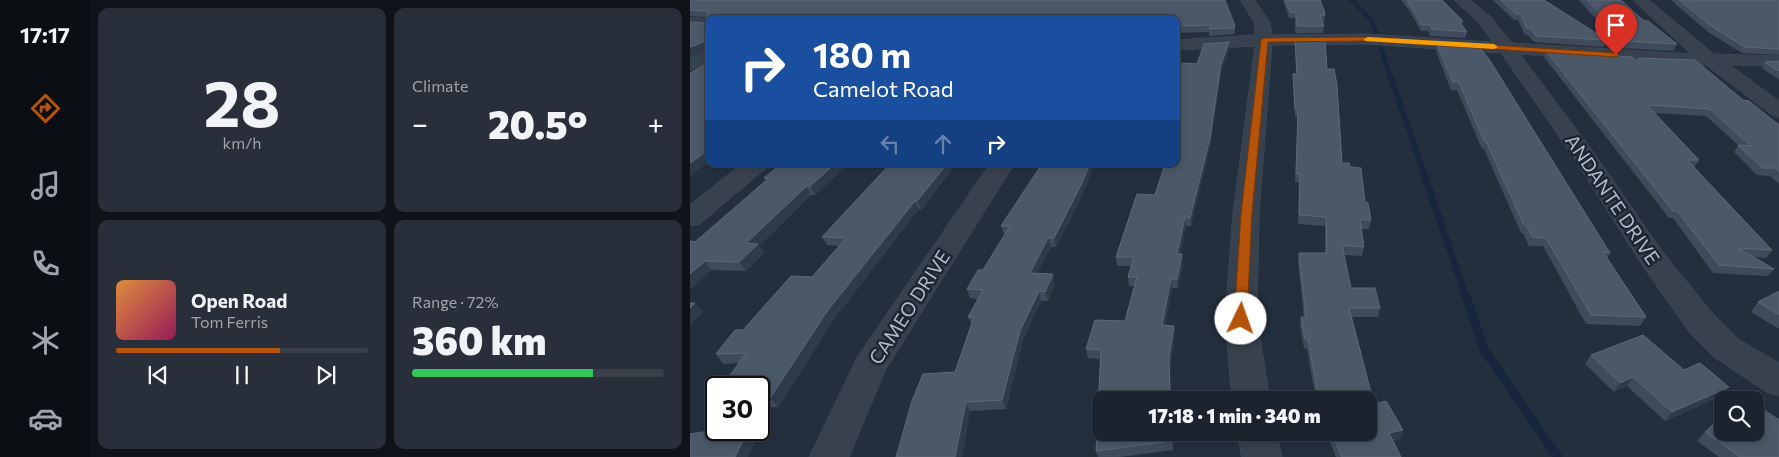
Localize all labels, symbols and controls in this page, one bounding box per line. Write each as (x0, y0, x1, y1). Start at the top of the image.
pin (1595, 4, 1637, 55)
icon: arrive (1602, 11, 1630, 39)
text: 17:17 (20, 21, 70, 48)
text: 180 m (813, 32, 911, 75)
icon: right (730, 35, 795, 100)
text: 28 (204, 61, 280, 140)
text: Camelot Road (813, 75, 954, 102)
text: Climate (412, 76, 468, 95)
icon: directions (28, 91, 63, 126)
text: 20.5° (488, 100, 588, 147)
text: − (412, 106, 428, 140)
text: + (648, 106, 664, 140)
icon: left (876, 130, 904, 158)
icon: ahead (929, 130, 957, 158)
icon: right (982, 130, 1010, 158)
street label: ANDANTE DRIVE (1561, 130, 1665, 268)
text: km/h (223, 133, 261, 152)
icon: music (28, 168, 63, 203)
icon: phone (28, 246, 63, 281)
street label: CAMEO DRIVE (864, 246, 954, 368)
text: Open Road (191, 289, 287, 312)
text: Range · 72% (412, 292, 498, 311)
position arrow (1214, 292, 1266, 344)
text: Tom Ferris (191, 312, 268, 331)
text: 360 km (412, 316, 546, 363)
icon: climate (28, 323, 63, 358)
icon: previous (144, 361, 172, 389)
icon: pause (228, 361, 256, 389)
icon: next (312, 361, 340, 389)
speed limit sign: 30 (705, 376, 770, 441)
map controls (1714, 391, 1764, 441)
button: search (1714, 391, 1764, 441)
icon: car (28, 401, 63, 436)
text: 17:18 · 1 min · 340 m (1148, 404, 1321, 427)

